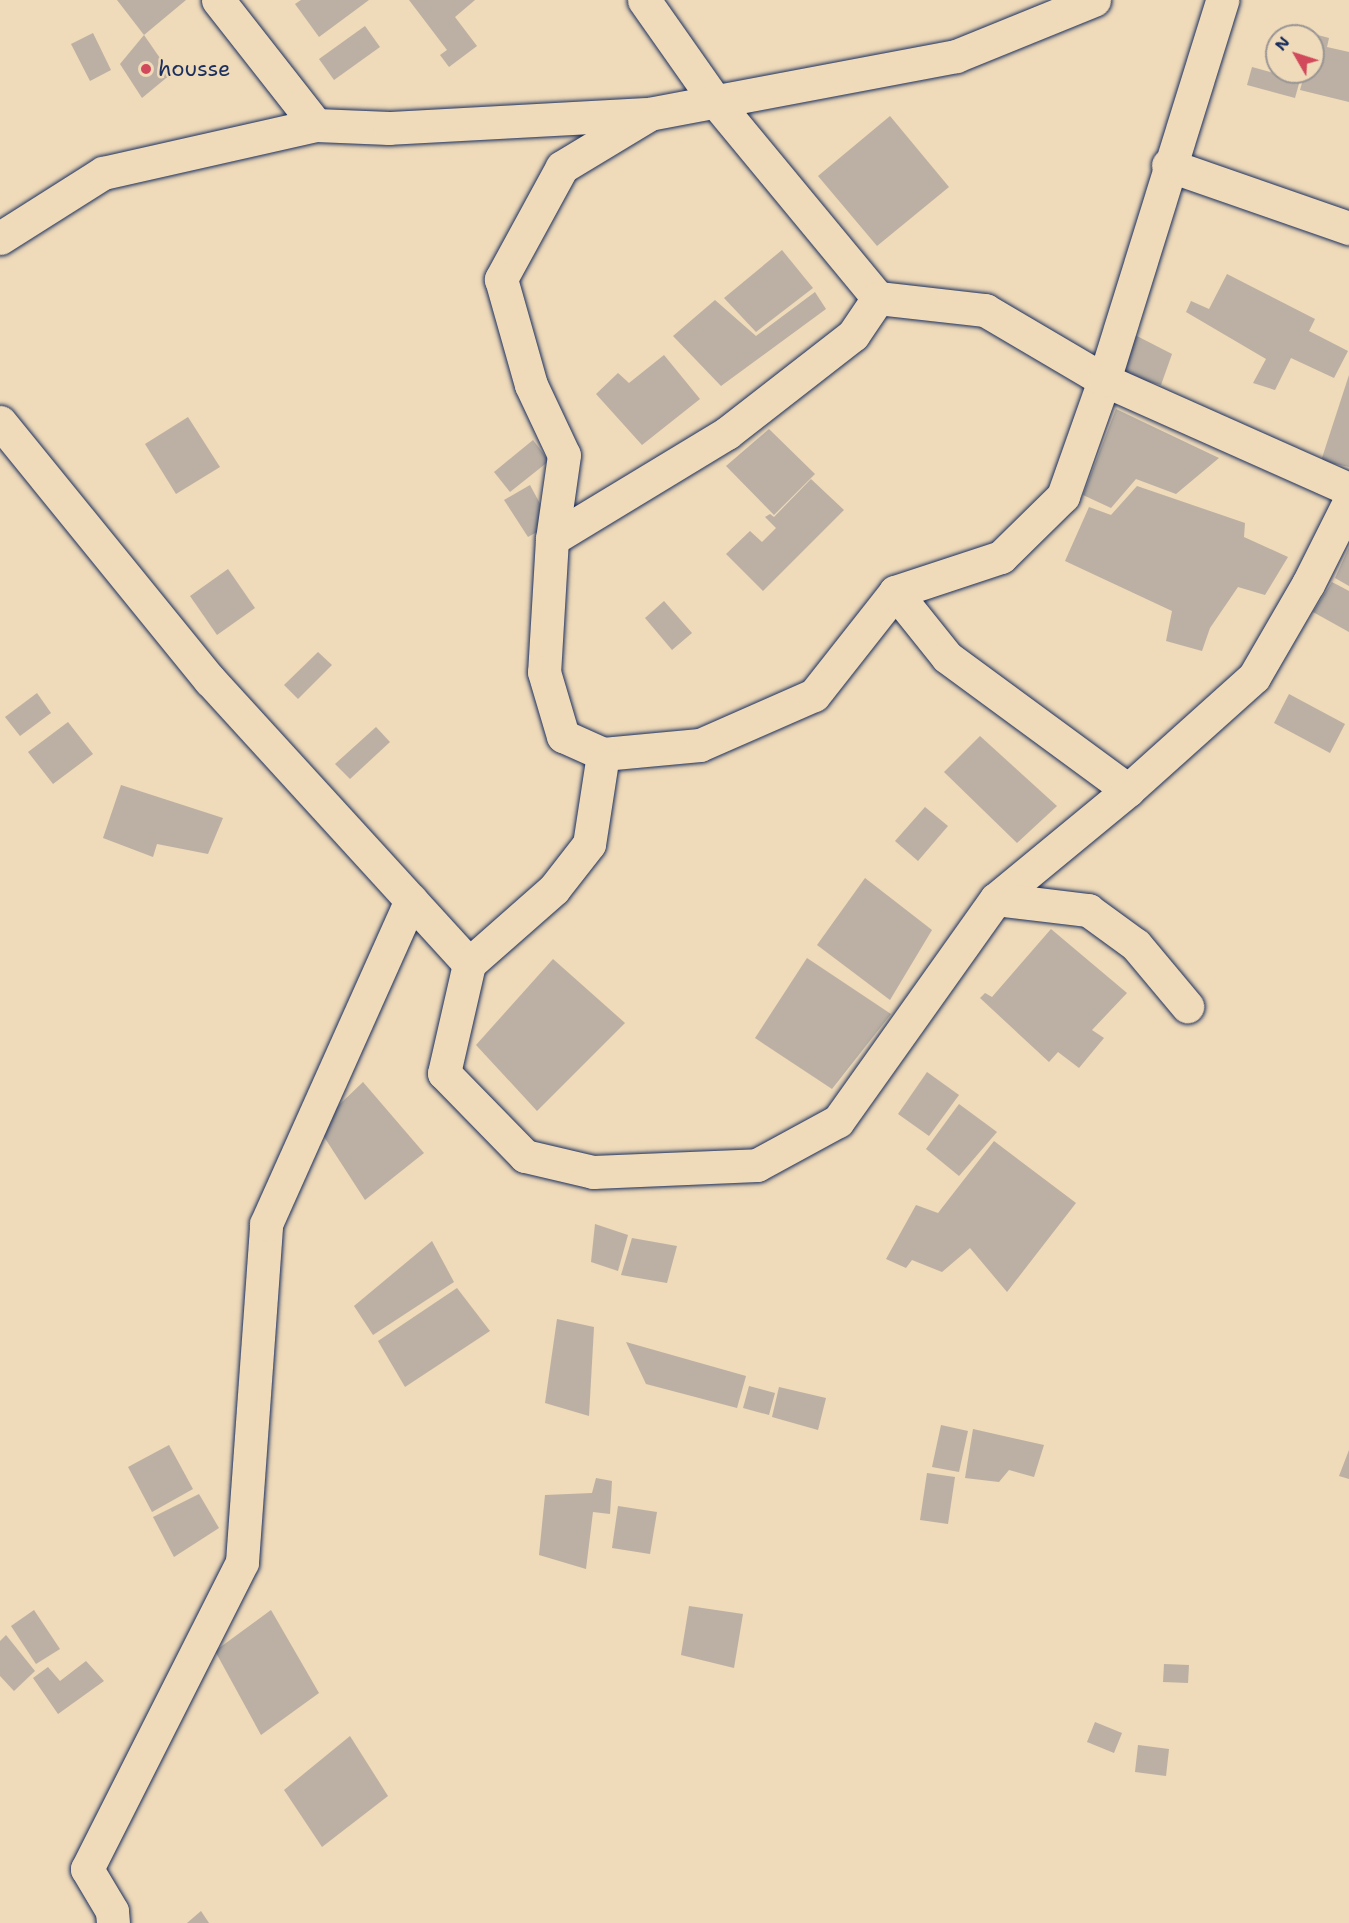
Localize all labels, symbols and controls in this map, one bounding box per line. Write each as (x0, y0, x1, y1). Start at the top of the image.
north arrow (1265, 24, 1325, 84)
text: N (1270, 32, 1294, 55)
place label: housse (158, 56, 231, 82)
marker: housse (139, 62, 153, 76)

